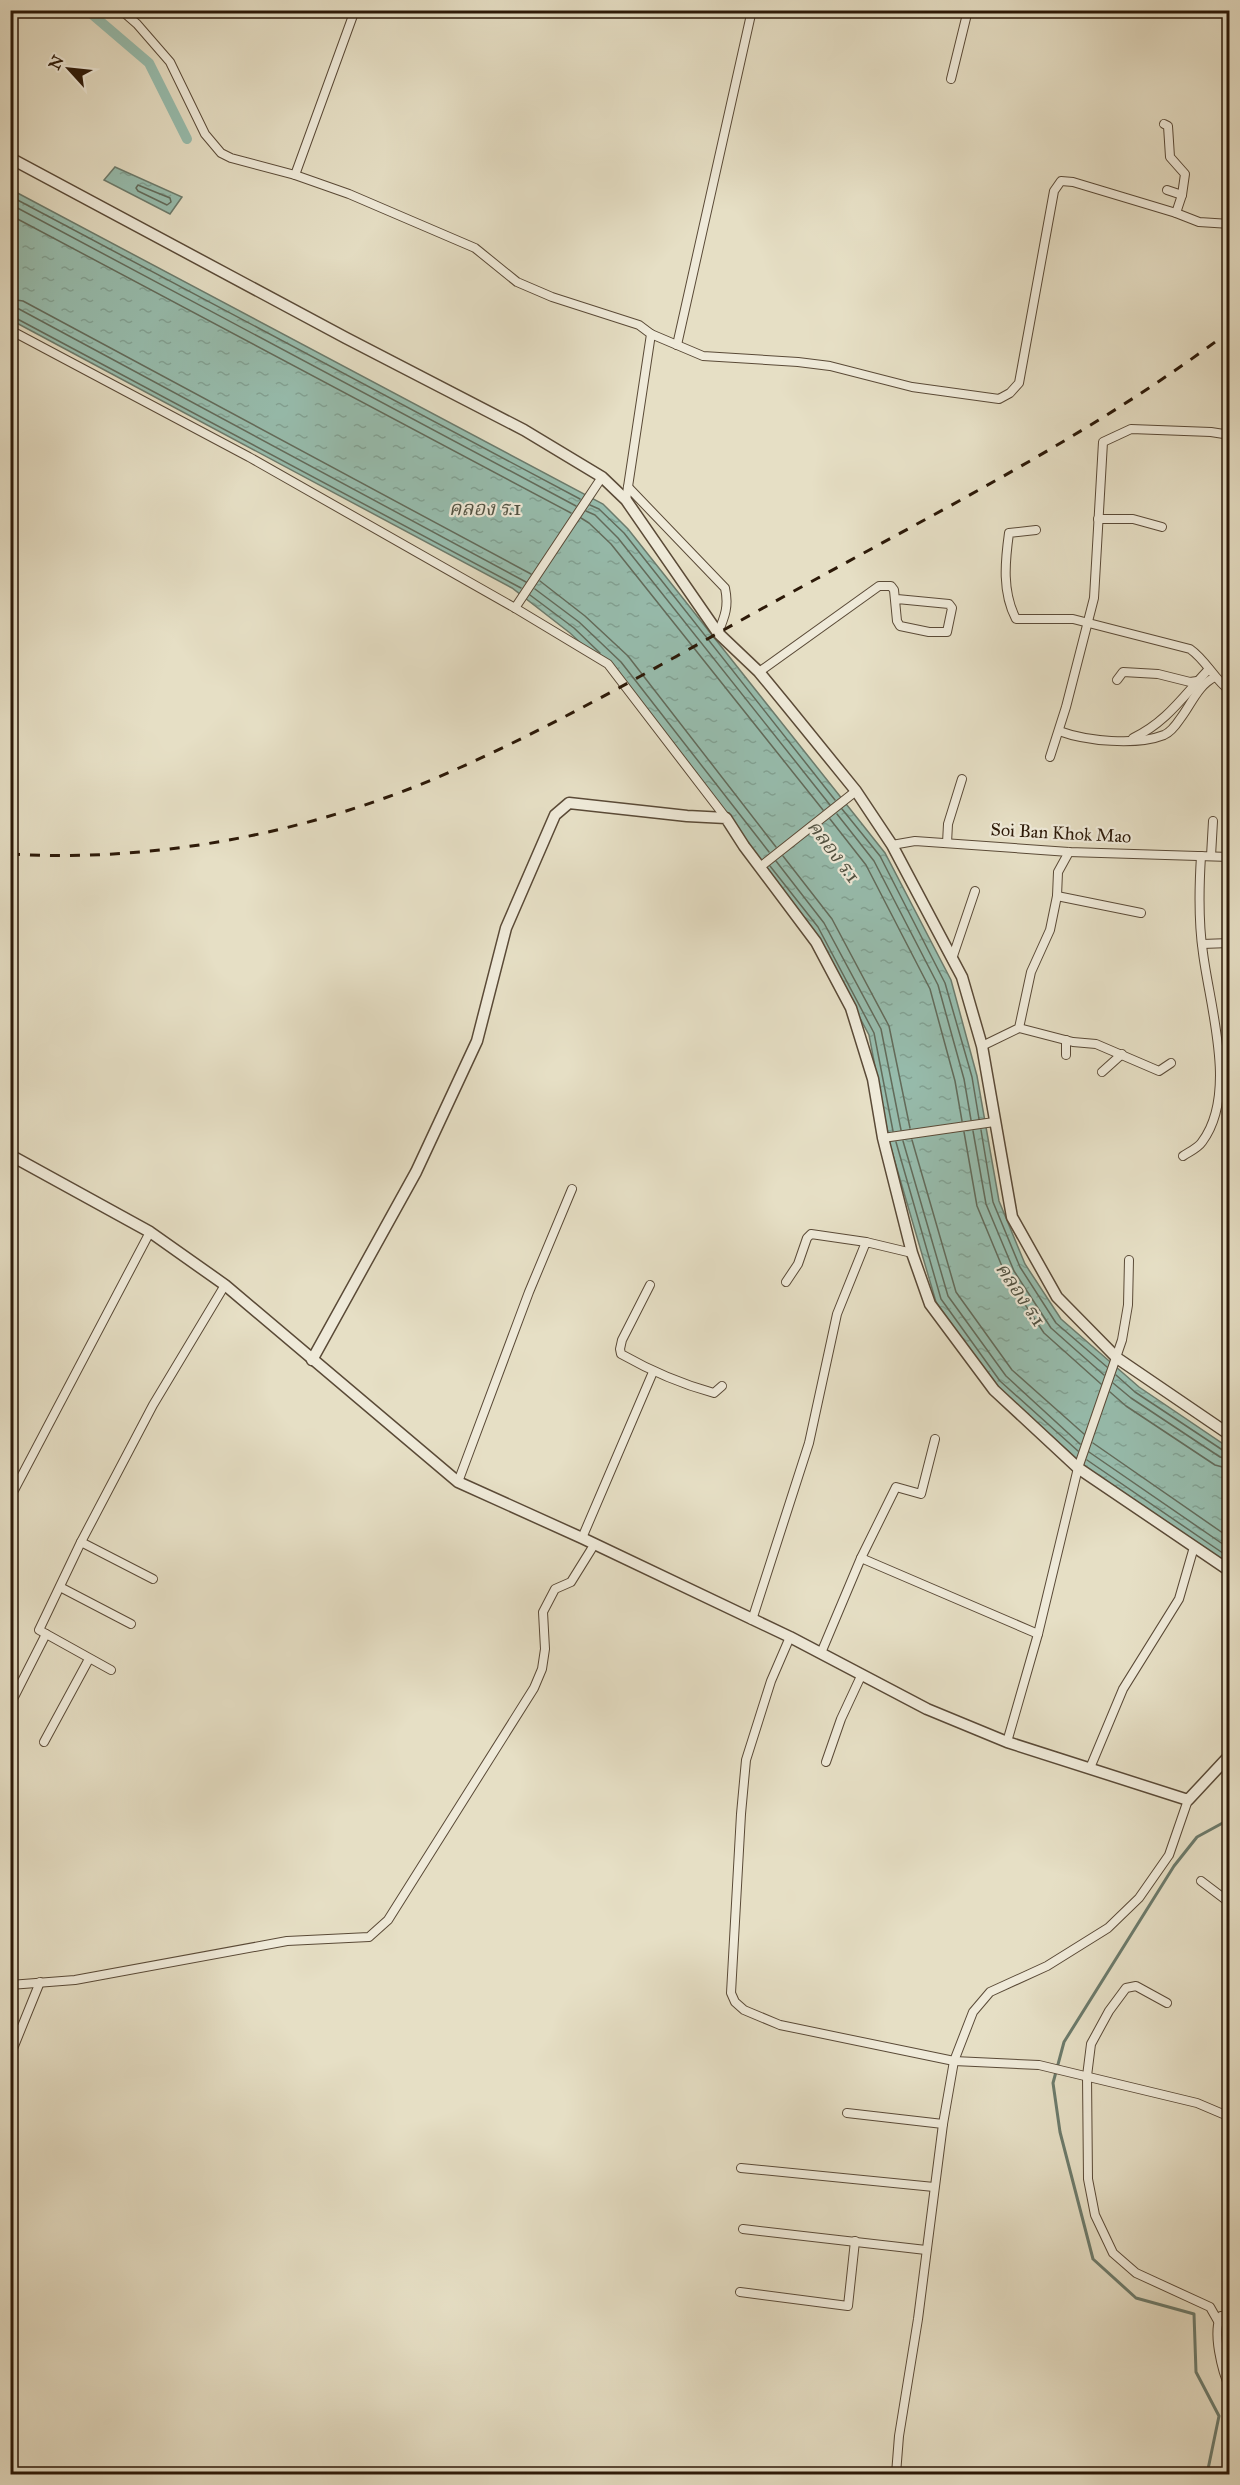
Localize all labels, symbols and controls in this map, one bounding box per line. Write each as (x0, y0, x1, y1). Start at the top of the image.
north arrow (39, 39, 99, 99)
text: N (45, 52, 68, 73)
water label: คลอง ร.1 (449, 496, 521, 520)
water label: คลอง ร.1 (803, 815, 865, 887)
street label: Soi Ban Khok Mao (990, 818, 1132, 848)
water label: คลอง ร.1 (991, 1257, 1051, 1331)

